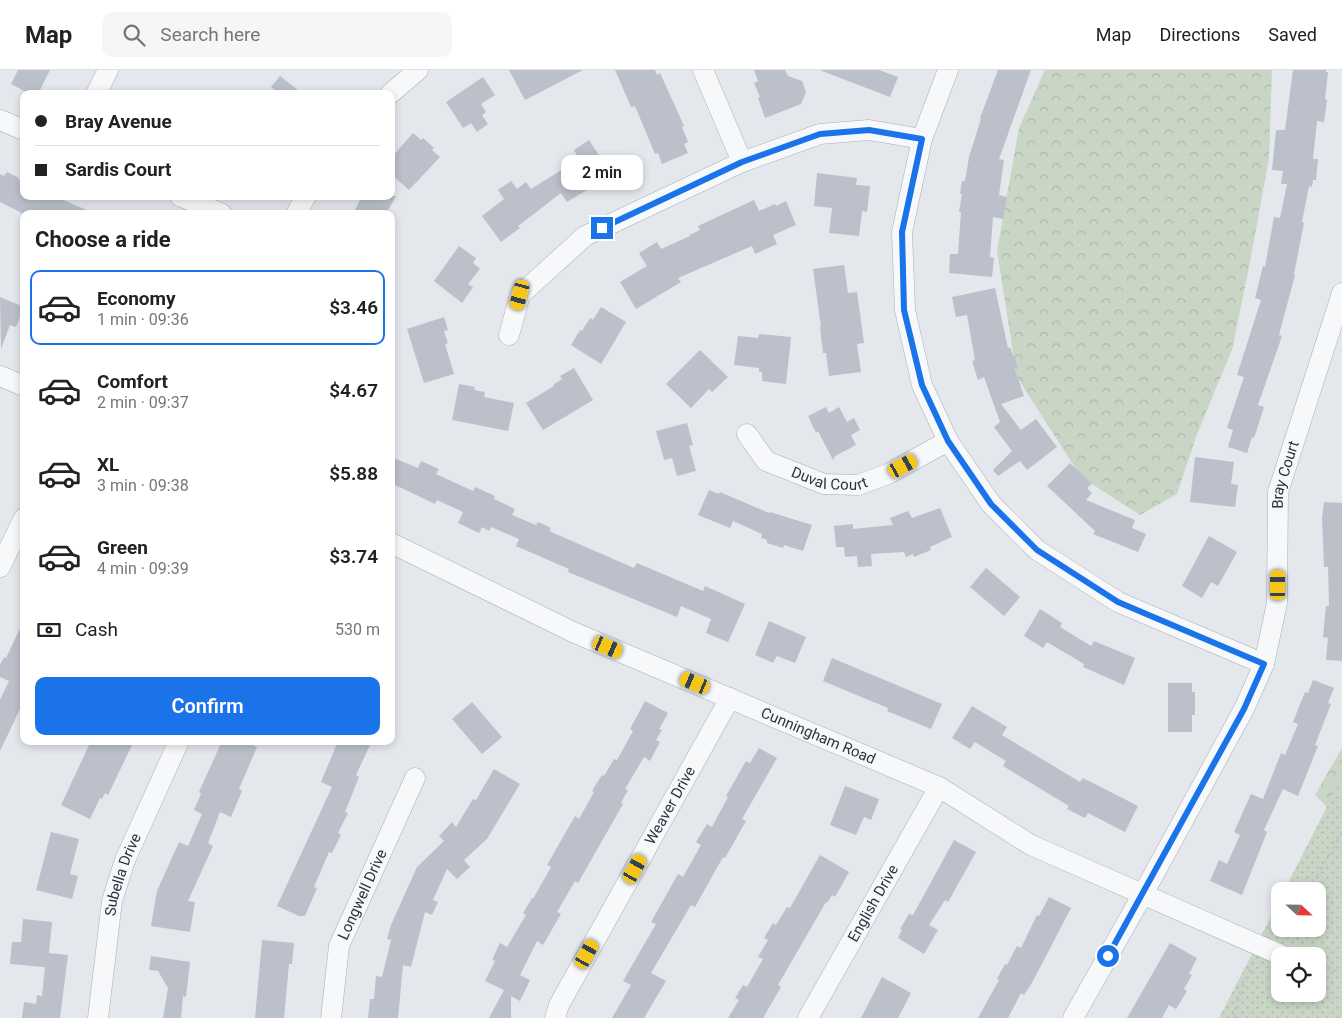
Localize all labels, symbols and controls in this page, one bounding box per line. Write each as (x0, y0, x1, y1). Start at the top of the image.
search box (102, 12, 452, 57)
text: Map (25, 21, 72, 49)
icon: search (120, 21, 148, 49)
text: Search here (160, 23, 260, 46)
text: Map (1096, 24, 1131, 45)
text: Directions (1159, 24, 1240, 45)
text: Saved (1268, 24, 1317, 45)
text: Bray Avenue (65, 110, 172, 133)
callout: 2 min (561, 156, 643, 190)
text: Sardis Court (65, 158, 172, 181)
text: 2 min (582, 163, 622, 182)
route end (591, 217, 613, 239)
text: Choose a ride (35, 227, 171, 252)
car (508, 279, 531, 311)
icon: car (37, 285, 82, 330)
text: Economy (97, 287, 176, 310)
text: $3.46 (329, 296, 378, 319)
text: 1 min · 09:36 (97, 310, 189, 329)
icon: car (37, 368, 82, 413)
text: Comfort (97, 370, 168, 393)
text: $4.67 (329, 379, 378, 402)
text: 2 min · 09:37 (97, 393, 189, 412)
street label: Bray Court (1269, 438, 1303, 509)
icon: car (37, 451, 82, 496)
car (886, 452, 919, 480)
text: XL (97, 453, 119, 476)
text: $5.88 (329, 462, 378, 485)
street label: Duval Court (789, 463, 870, 494)
text: 3 min · 09:38 (97, 476, 189, 495)
icon: car (37, 534, 82, 579)
text: Green (97, 536, 148, 559)
text: $3.74 (329, 545, 378, 568)
text: 4 min · 09:39 (97, 559, 189, 578)
car (1270, 570, 1285, 600)
icon: cash (35, 616, 63, 644)
text: Cash (75, 618, 118, 641)
text: 530 m (335, 620, 380, 639)
car (591, 634, 624, 660)
car (678, 670, 711, 696)
button: Confirm (35, 677, 380, 735)
street label: Cunningham Road (758, 704, 878, 768)
street label: Weaver Drive (641, 763, 699, 848)
street label: Subella Drive (101, 830, 145, 917)
street label: Longwell Drive (334, 846, 391, 943)
car (621, 852, 648, 886)
street label: English Drive (844, 861, 902, 945)
north arrow (1271, 882, 1326, 938)
map controls (1271, 882, 1326, 1002)
car (573, 937, 600, 971)
route start (1097, 945, 1119, 967)
button: locate (1271, 947, 1326, 1002)

